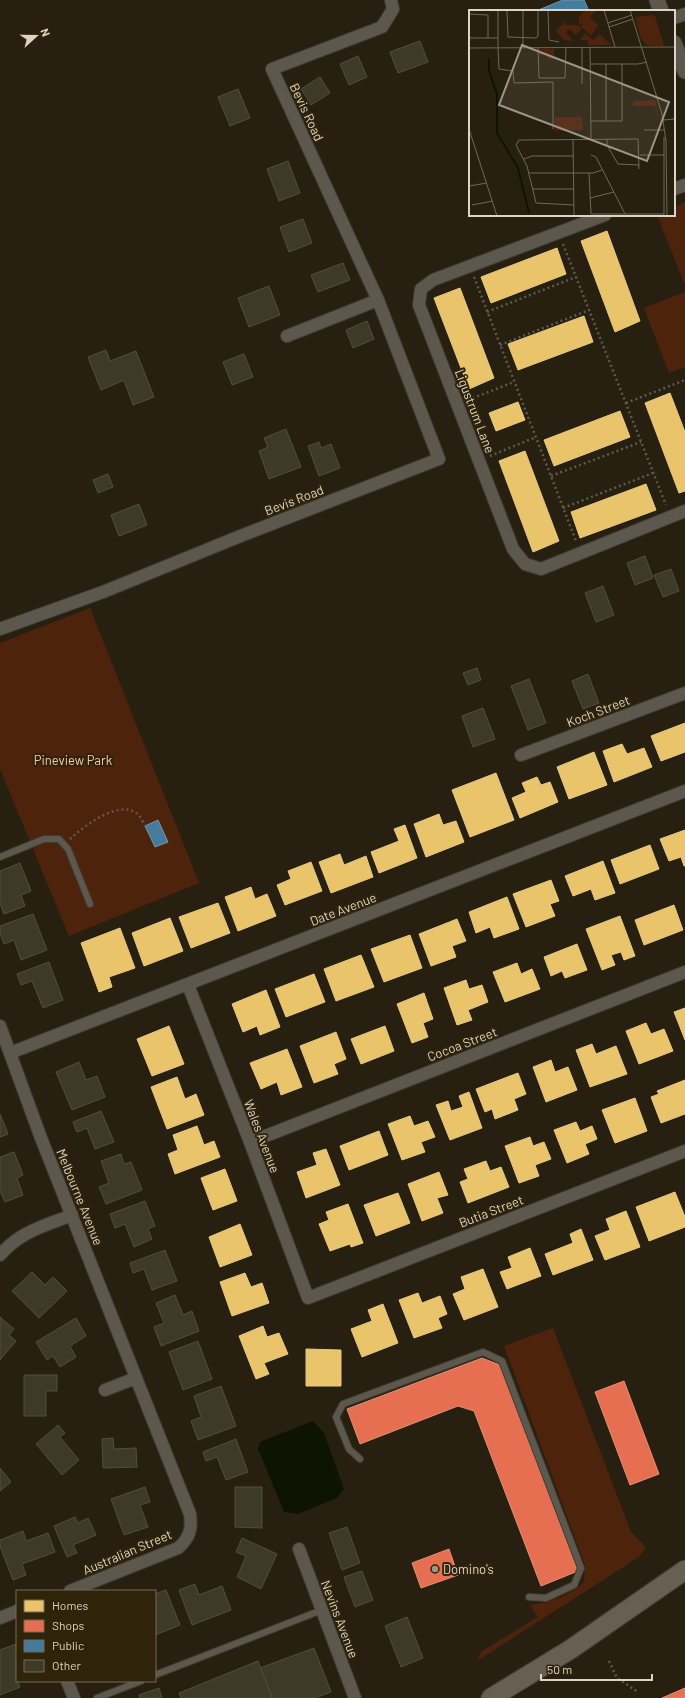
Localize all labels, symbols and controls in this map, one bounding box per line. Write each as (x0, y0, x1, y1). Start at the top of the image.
inset map (469, 10, 675, 216)
north arrow (16, 16, 56, 56)
text: N (38, 26, 53, 38)
street label: Bevis Road (287, 81, 327, 143)
street label: Ligustrum Lane (452, 367, 498, 455)
street label: Bevis Road (262, 481, 326, 519)
street label: Koch Street (564, 692, 632, 730)
park label: Pineview Park (34, 752, 113, 768)
street label: Date Avenue (307, 889, 379, 929)
street label: Cocoa Street (425, 1023, 499, 1065)
street label: Wales Avenue (241, 1097, 283, 1175)
street label: Melbourne Avenue (53, 1146, 107, 1248)
street label: Butia Street (457, 1191, 525, 1231)
street label: Australian Street (80, 1526, 174, 1578)
place label: Domino's (443, 1561, 494, 1577)
marker: Domino's (430, 1564, 440, 1574)
street label: Nevins Avenue (318, 1578, 362, 1660)
legend (16, 1590, 156, 1682)
text: Homes (52, 1598, 89, 1612)
text: Shops (52, 1618, 85, 1632)
text: Public (52, 1638, 84, 1652)
scale bar (541, 1656, 652, 1682)
text: Other (52, 1658, 82, 1672)
text: 50 m (547, 1662, 572, 1676)

